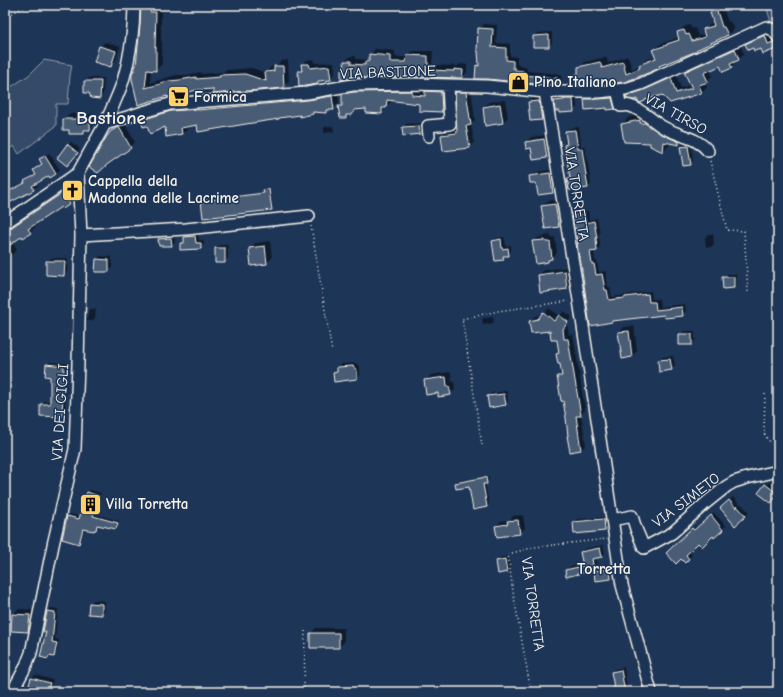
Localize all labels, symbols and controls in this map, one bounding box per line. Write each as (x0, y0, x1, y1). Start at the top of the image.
street label: VIA BASTIONE (340, 61, 436, 83)
shop icon: Pino Italiano (506, 69, 532, 95)
place label: Pino Italiano (534, 73, 616, 91)
supermarket icon: Formica (166, 84, 192, 110)
place label: Formica (194, 88, 247, 106)
street label: VIA TIRSO (642, 90, 710, 138)
district label: Bastione (76, 107, 146, 129)
street label: VIA TORRETTA (561, 146, 593, 242)
place label: Cappella della Madonna delle Lacrime (88, 172, 239, 207)
church icon: Cappella della Madonna delle Lacrime (60, 177, 86, 203)
street label: VIA DEI GIGLI (48, 363, 72, 461)
street label: VIA SIMETO (649, 469, 723, 531)
building icon: Villa Torretta (77, 491, 103, 517)
place label: Villa Torretta (106, 495, 188, 513)
street label: VIA TORRETTA (518, 556, 549, 652)
district label: Torretta (577, 560, 631, 578)

